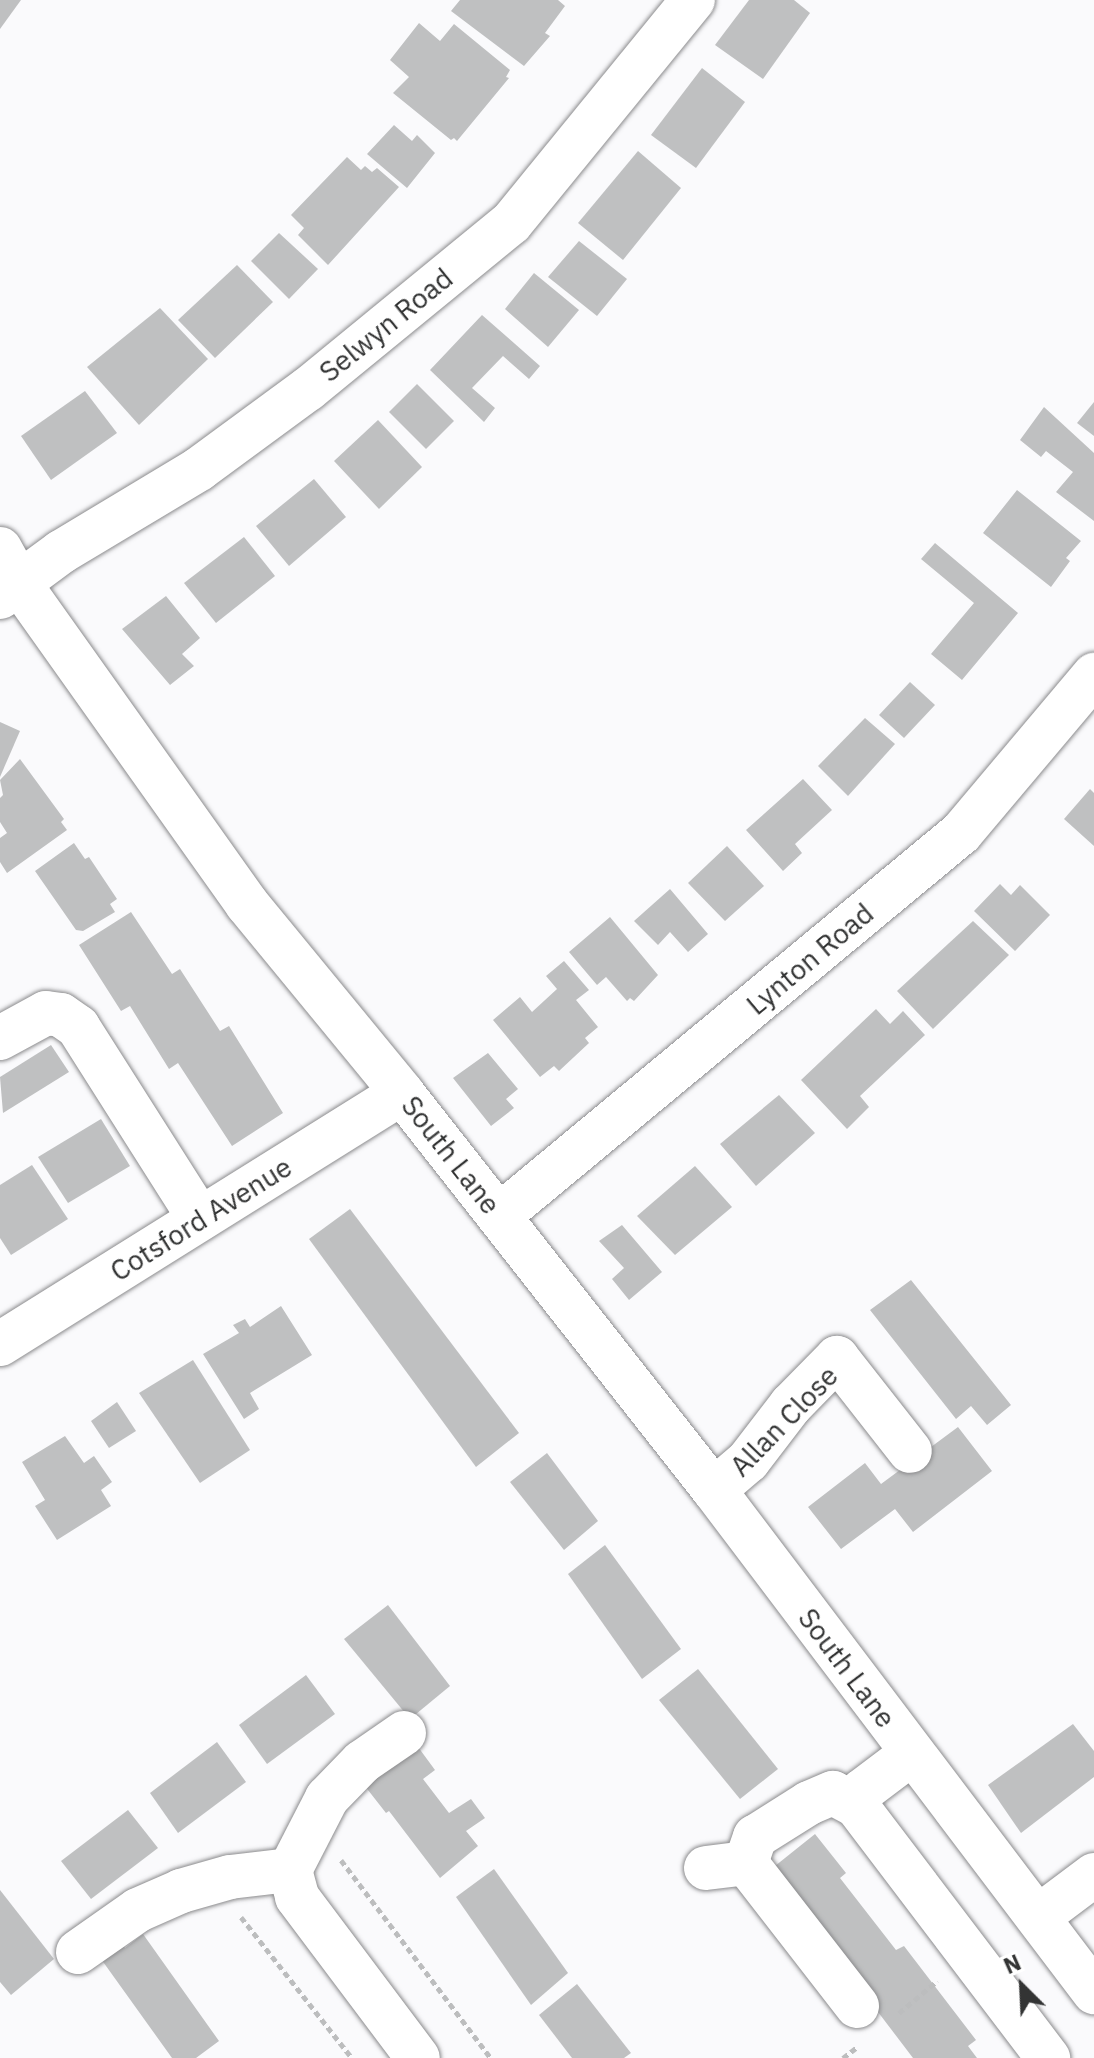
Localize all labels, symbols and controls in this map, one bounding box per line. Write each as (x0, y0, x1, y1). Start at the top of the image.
street label: Selwyn Road (313, 261, 459, 389)
street label: Lynton Road (740, 896, 880, 1022)
street label: South Lane (395, 1089, 507, 1221)
street label: Cotsford Avenue (104, 1150, 298, 1288)
street label: Allan Close (723, 1359, 845, 1483)
street label: South Lane (791, 1602, 903, 1734)
north arrow (982, 1946, 1062, 2026)
text: N (999, 1947, 1025, 1980)

